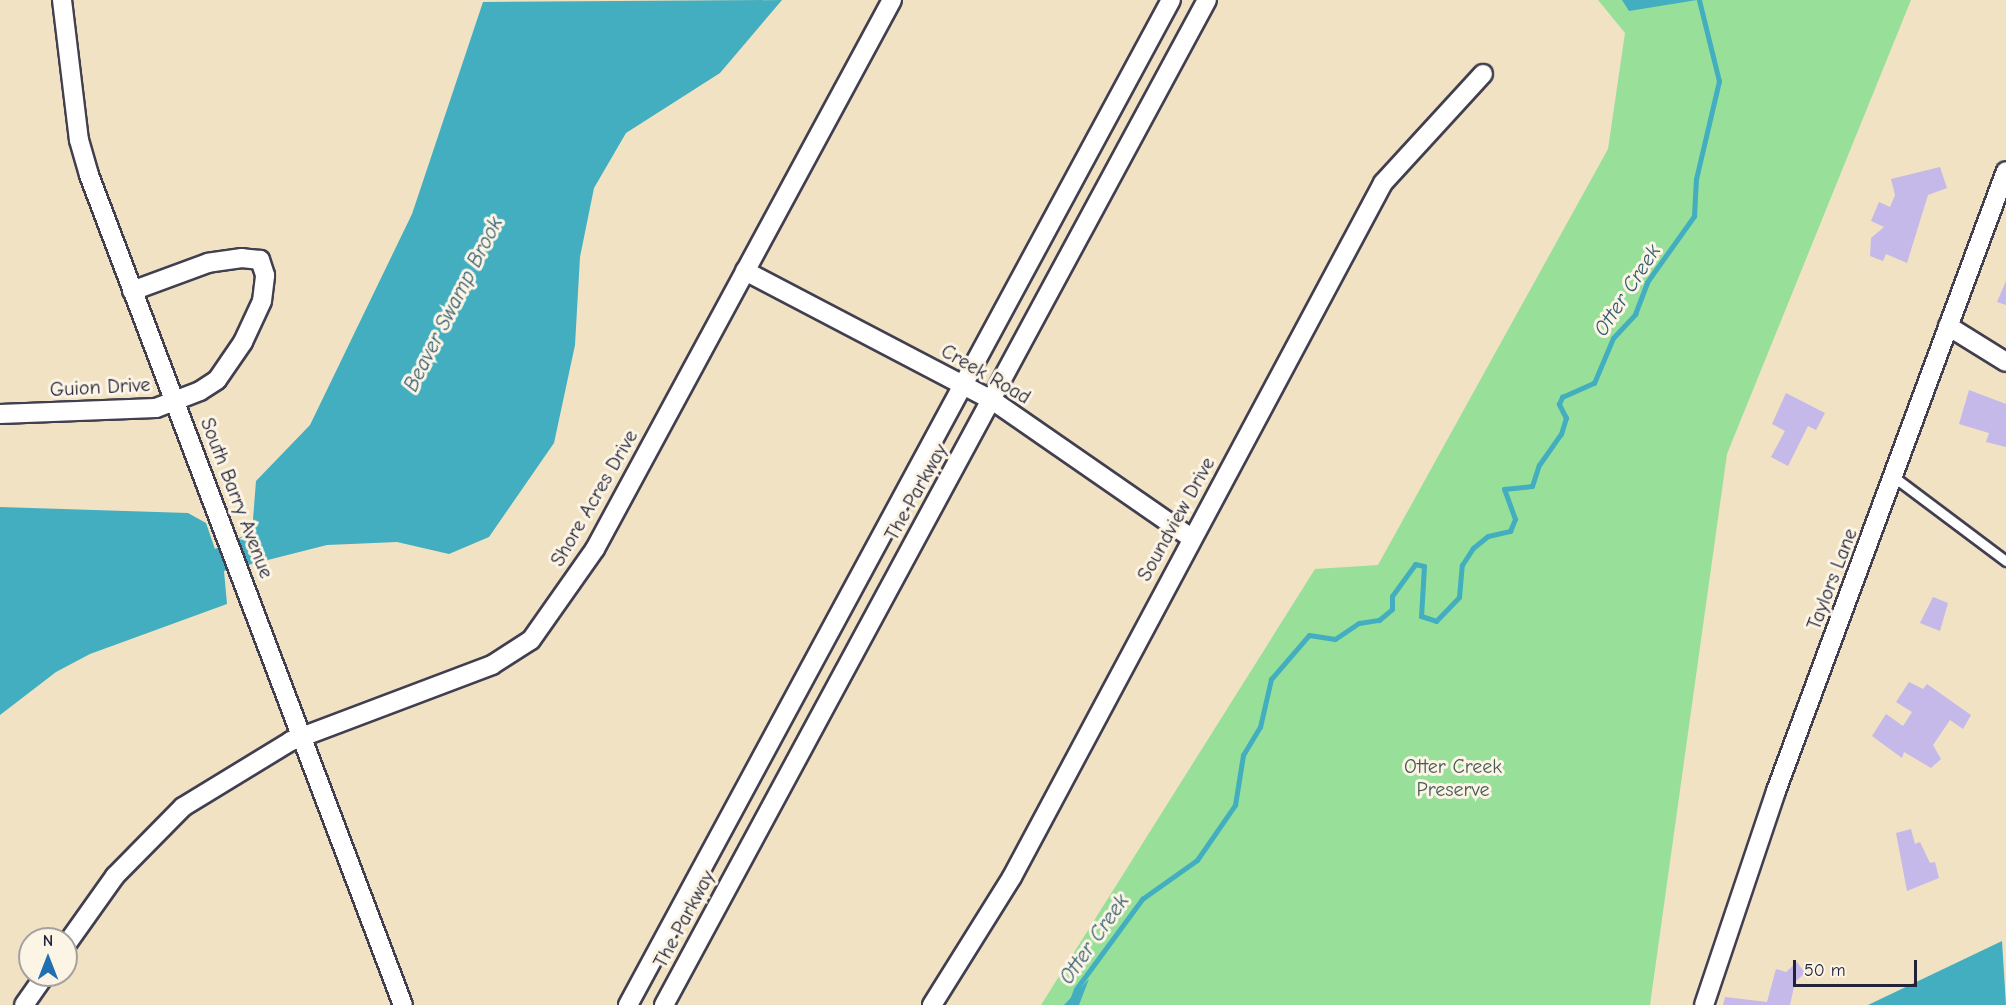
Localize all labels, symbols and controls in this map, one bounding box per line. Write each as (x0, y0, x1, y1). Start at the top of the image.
water label: Beaver Swamp Brook (398, 212, 508, 396)
water label: Otter Creek (1588, 240, 1666, 340)
street label: Creek Road (937, 339, 1035, 409)
street label: Guion Drive (49, 372, 151, 402)
street label: South Barry Avenue (195, 414, 279, 582)
street label: Shore Acres Drive (545, 426, 643, 570)
street label: The Parkway (880, 439, 952, 545)
street label: Soundview Drive (1132, 453, 1220, 585)
street label: Taylors Lane (1802, 525, 1862, 633)
park label: Otter Creek Preserve (1404, 755, 1502, 802)
street label: The Parkway (648, 866, 720, 972)
water label: Otter Creek (1054, 889, 1134, 989)
north arrow (18, 927, 78, 987)
text: N (43, 932, 53, 950)
scale bar (1796, 948, 1920, 986)
text: 50 m (1804, 960, 1846, 981)

